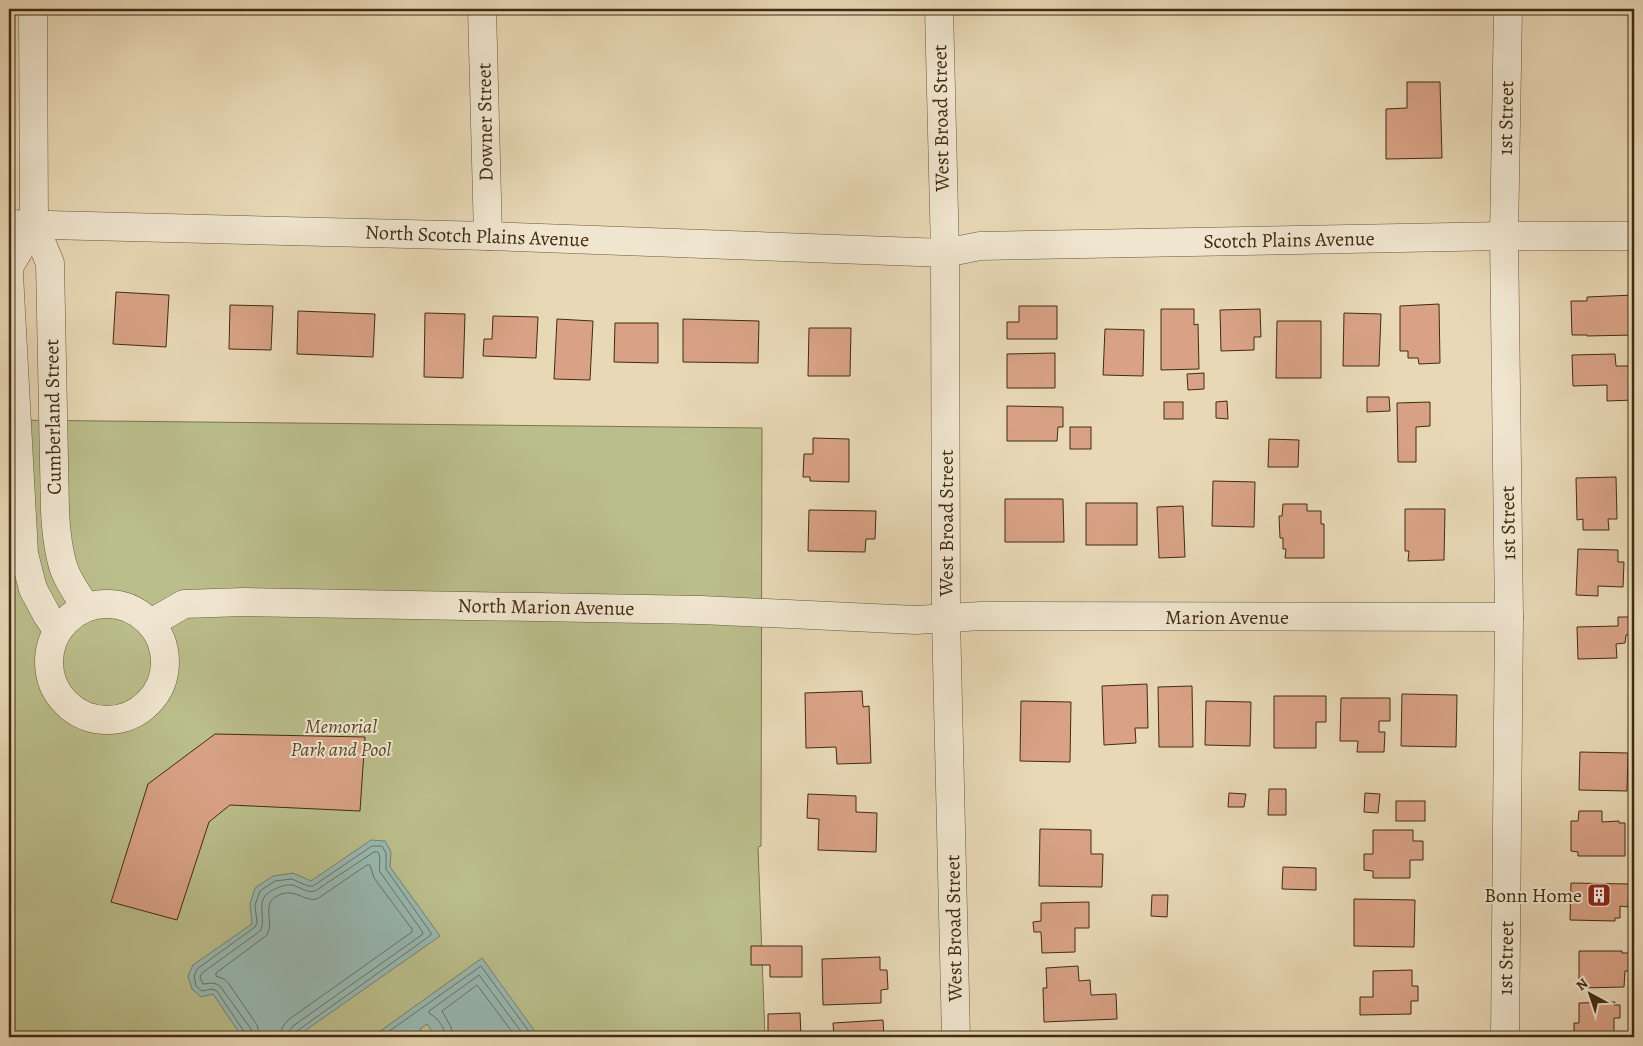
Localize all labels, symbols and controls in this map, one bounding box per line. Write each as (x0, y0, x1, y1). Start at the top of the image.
street label: West Broad Street (926, 44, 956, 193)
street label: Downer Street (470, 62, 500, 181)
street label: 1st Street (1492, 80, 1520, 156)
street label: North Scotch Plains Avenue (364, 219, 590, 253)
street label: Scotch Plains Avenue (1203, 225, 1375, 255)
street label: Cumberland Street (38, 338, 68, 495)
street label: West Broad Street (933, 449, 960, 598)
street label: 1st Street (1494, 485, 1522, 561)
street label: North Marion Avenue (457, 592, 635, 622)
street label: Marion Avenue (1165, 604, 1289, 631)
park label: Memorial Park and Pool (291, 713, 391, 763)
street label: West Broad Street (939, 854, 969, 1003)
place label: Bonn Home (1484, 882, 1582, 909)
building icon: Bonn Home (1586, 882, 1612, 908)
street label: 1st Street (1492, 920, 1520, 996)
north arrow (1566, 968, 1616, 1018)
text: N (1572, 974, 1592, 995)

